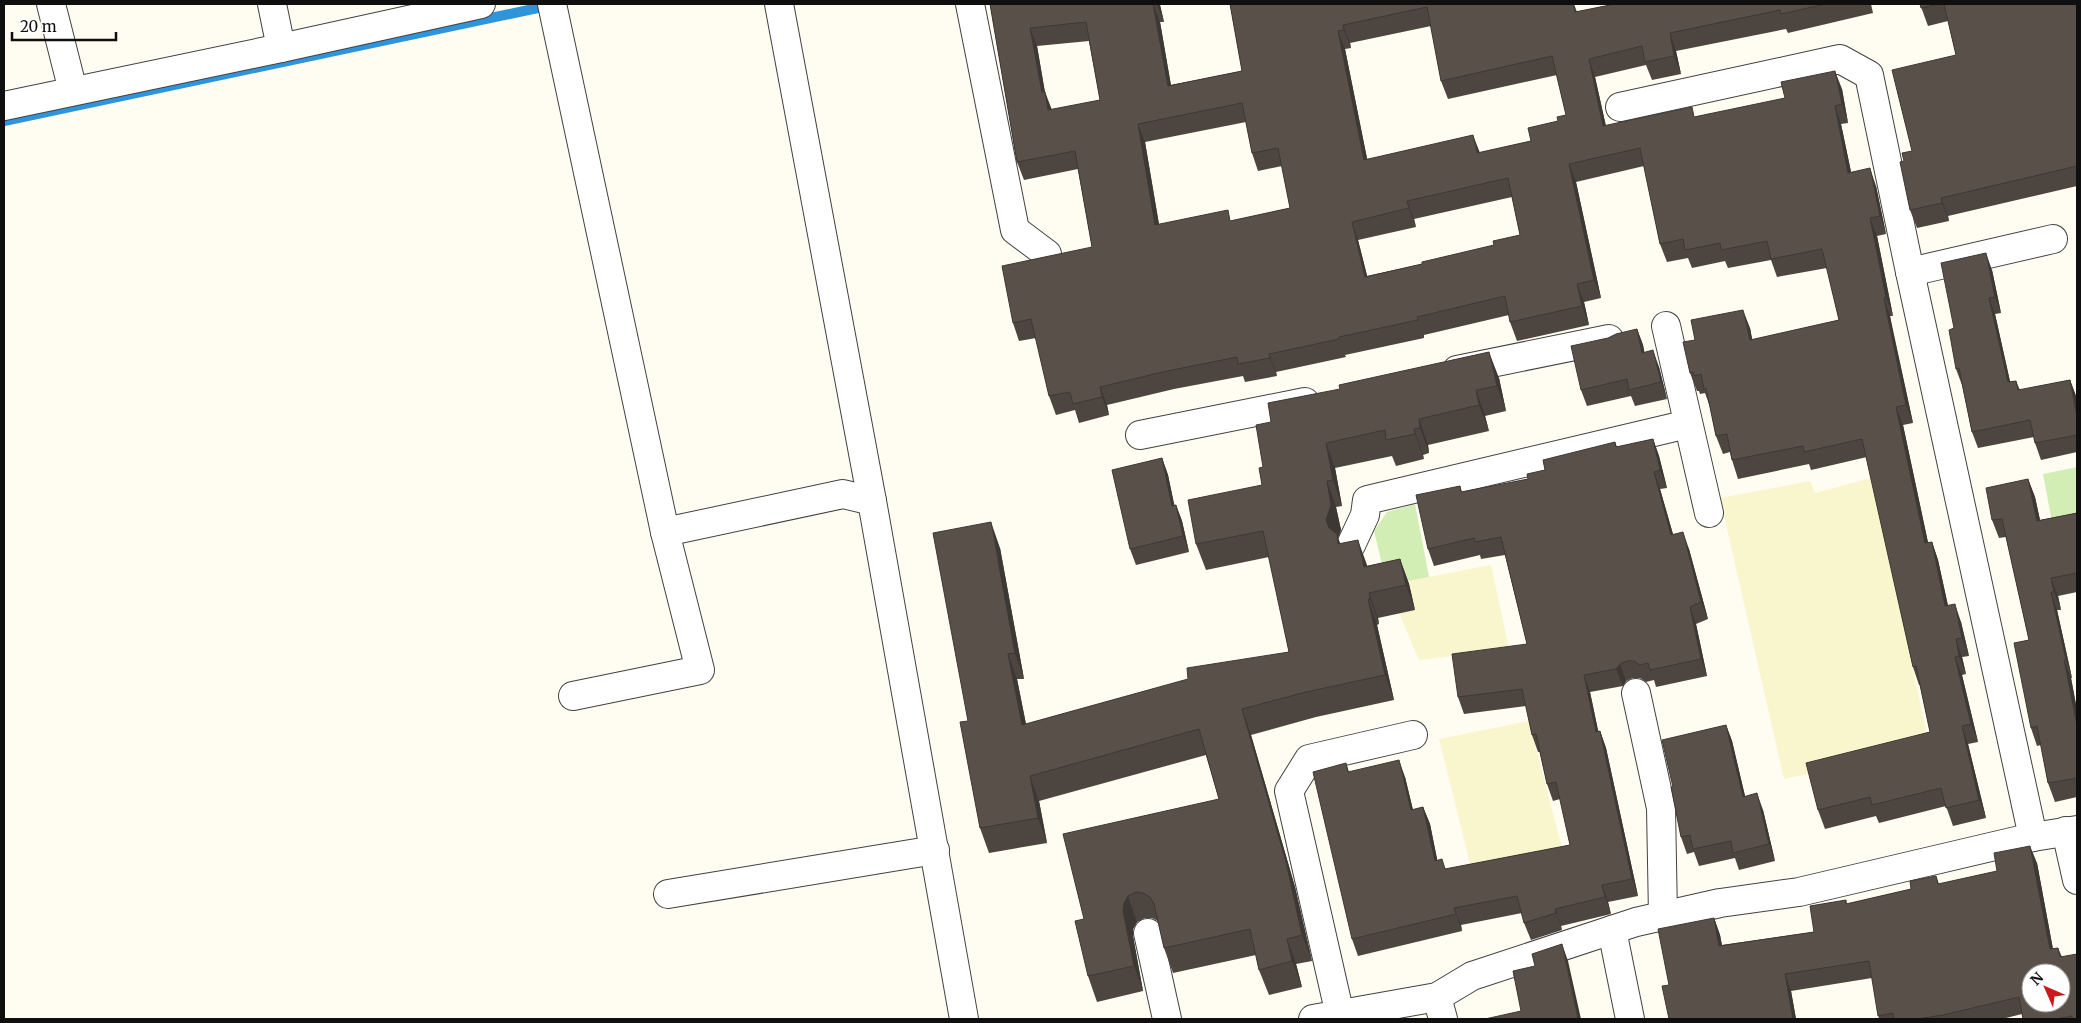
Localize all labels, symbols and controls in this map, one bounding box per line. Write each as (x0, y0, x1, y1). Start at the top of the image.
scale bar (12, 10, 116, 42)
text: 20 m (20, 17, 57, 36)
north arrow (2021, 963, 2071, 1013)
text: N (2027, 969, 2047, 989)

